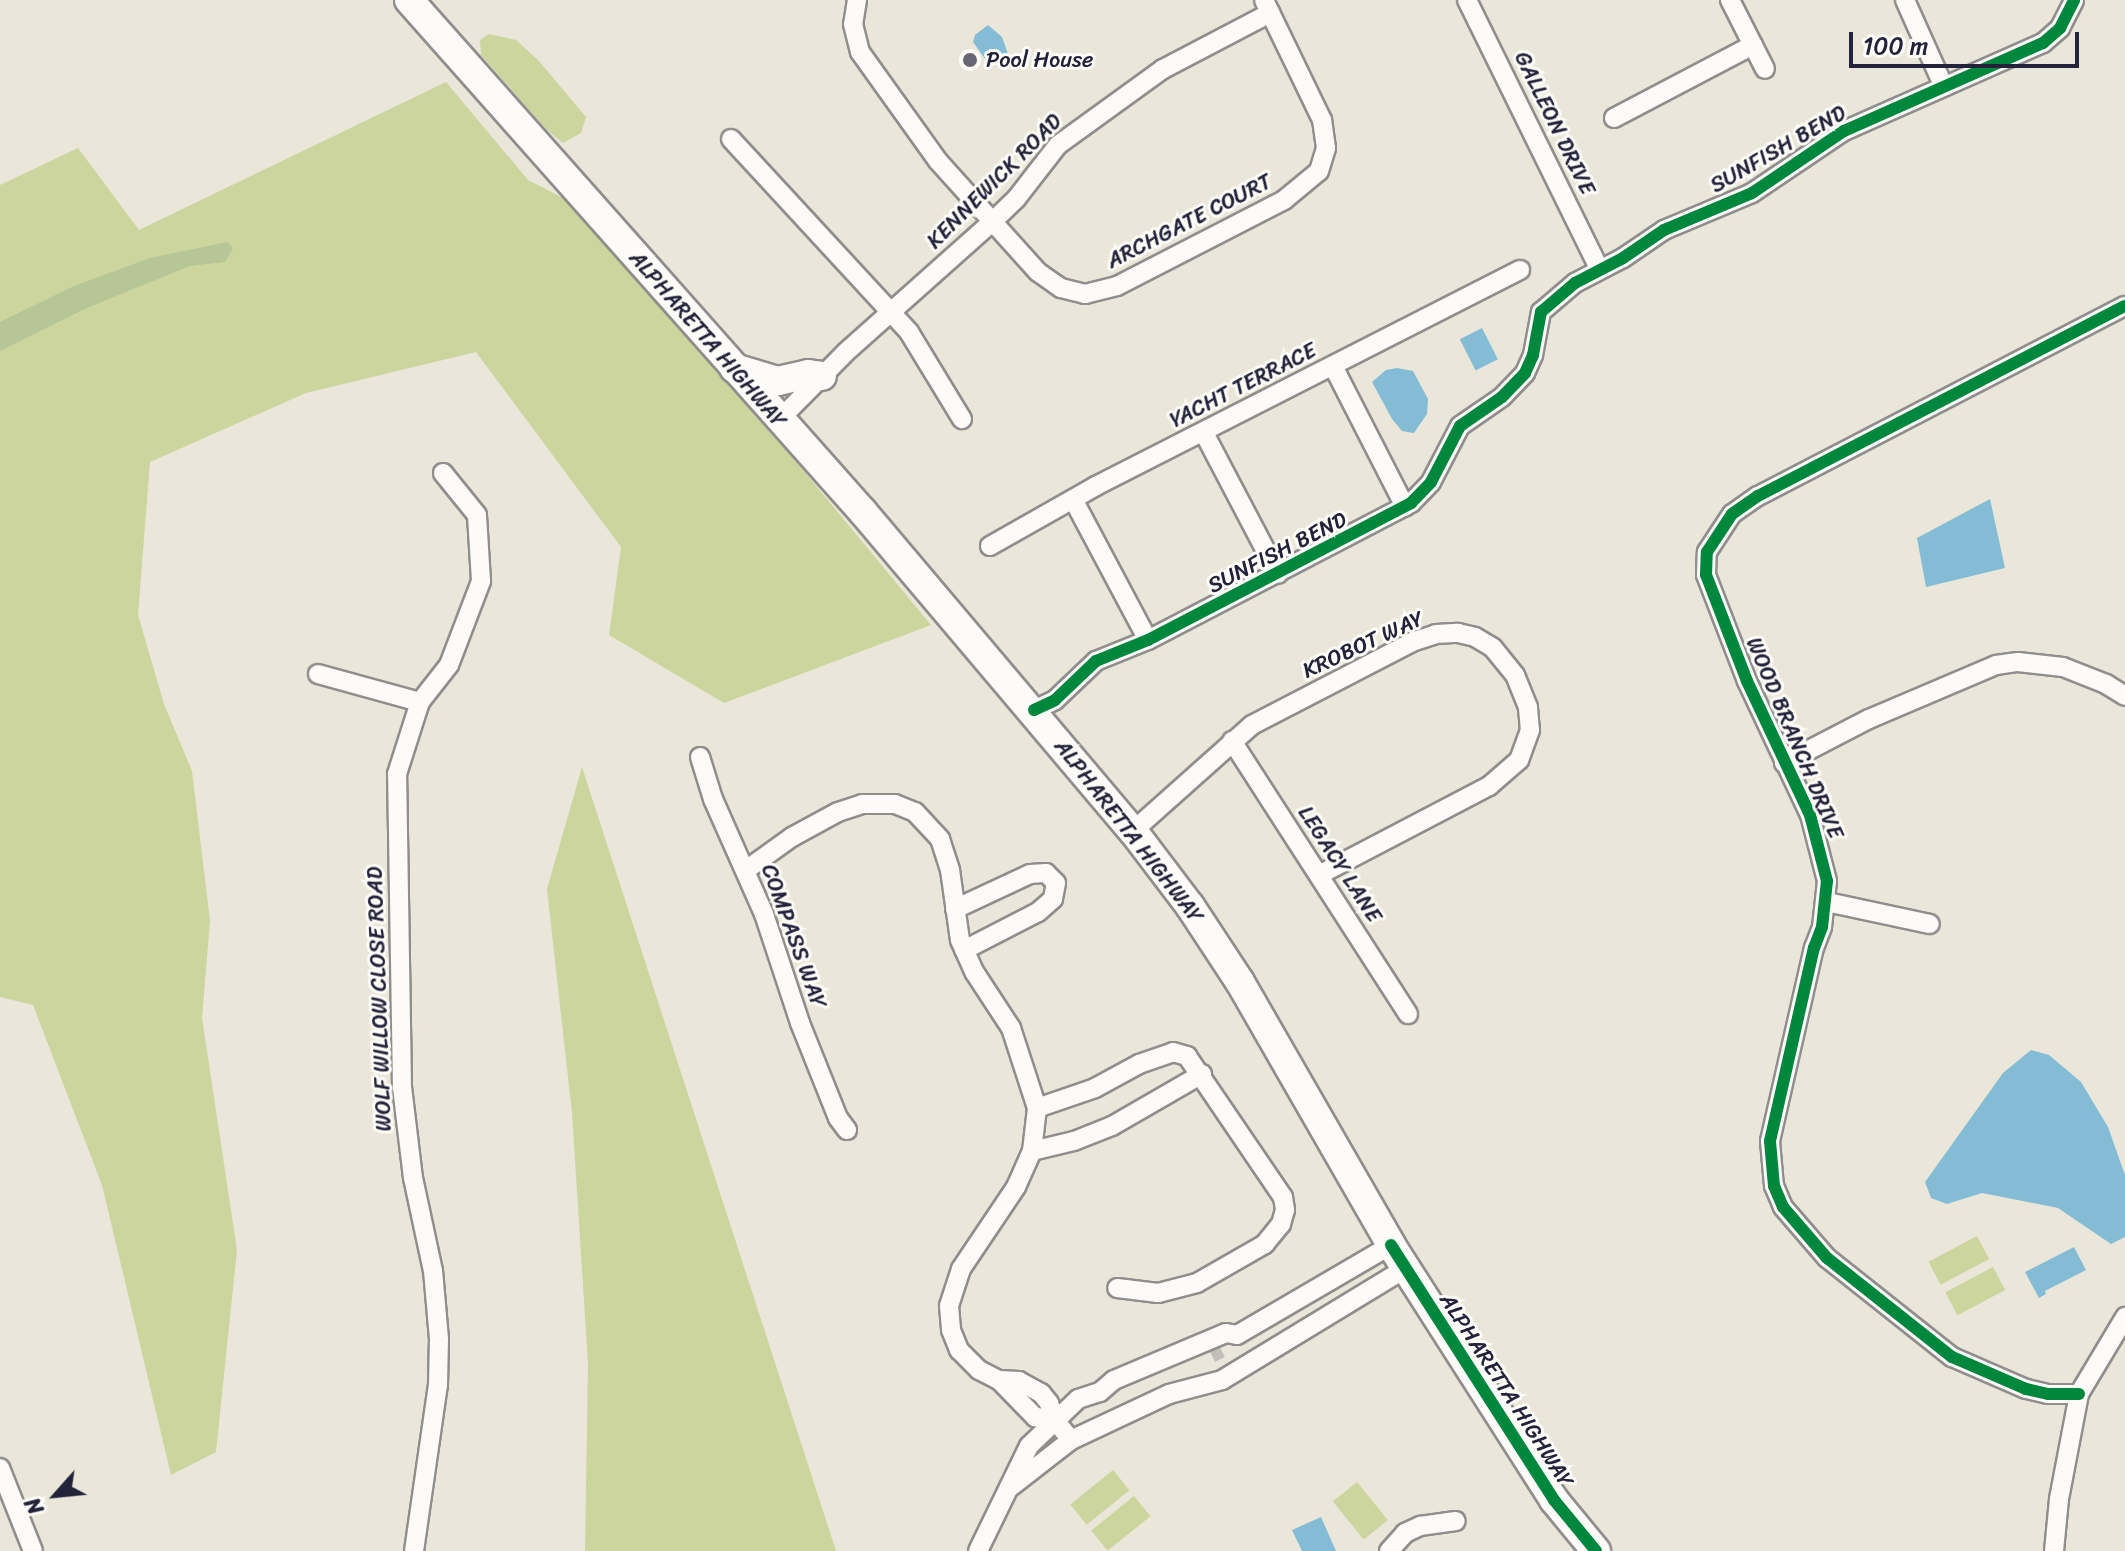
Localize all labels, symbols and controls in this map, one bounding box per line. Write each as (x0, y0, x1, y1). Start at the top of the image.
scale bar (1853, 16, 2083, 66)
text: 100 m (1863, 25, 1928, 67)
place label: Pool House (986, 47, 1093, 73)
street label: GALLEON DRIVE (1509, 47, 1601, 199)
marker: Pool House (961, 51, 979, 69)
street label: SUNFISH BEND (1706, 100, 1850, 198)
street label: KENNEWICK ROAD (921, 108, 1067, 254)
street label: ARCHGATE COURT (1102, 168, 1276, 274)
street label: ALPHARETTA HIGHWAY (623, 244, 793, 434)
street label: YACHT TERRACE (1165, 337, 1321, 433)
street label: SUNFISH BEND (1204, 506, 1350, 598)
street label: KROBOT WAY (1299, 605, 1427, 683)
street label: WOOD BRANCH DRIVE (1740, 633, 1850, 843)
street label: ALPHARETTA HIGHWAY (1048, 733, 1210, 929)
street label: LEGACY LANE (1293, 801, 1387, 927)
street label: COMPASS WAY (756, 862, 832, 1010)
street label: WOLF WILLOW CLOSE ROAD (361, 866, 397, 1132)
street label: ALPHARETTA HIGHWAY (1434, 1287, 1580, 1493)
north arrow (16, 1455, 96, 1535)
text: N (13, 1490, 55, 1522)

